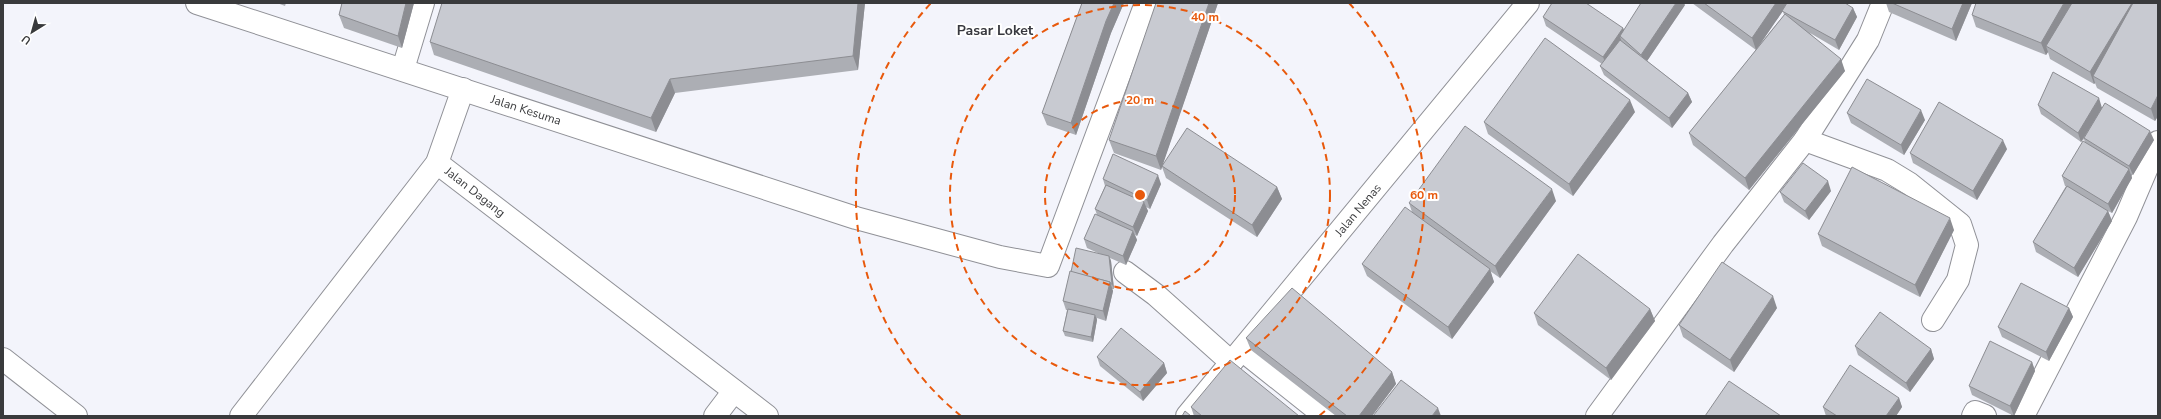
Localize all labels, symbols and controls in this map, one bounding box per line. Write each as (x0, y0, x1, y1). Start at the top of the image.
text: 40 m (1191, 9, 1219, 25)
north arrow (12, 12, 52, 52)
district label: Pasar Loket (957, 21, 1034, 40)
text: U (19, 31, 34, 48)
street label: Jalan Kesuma (488, 91, 563, 129)
text: 20 m (1126, 92, 1154, 108)
street label: Jalan Dagang (441, 163, 509, 221)
street label: Jalan Nenas (1331, 180, 1385, 241)
text: 60 m (1410, 187, 1438, 203)
centre of rings (1133, 188, 1147, 202)

